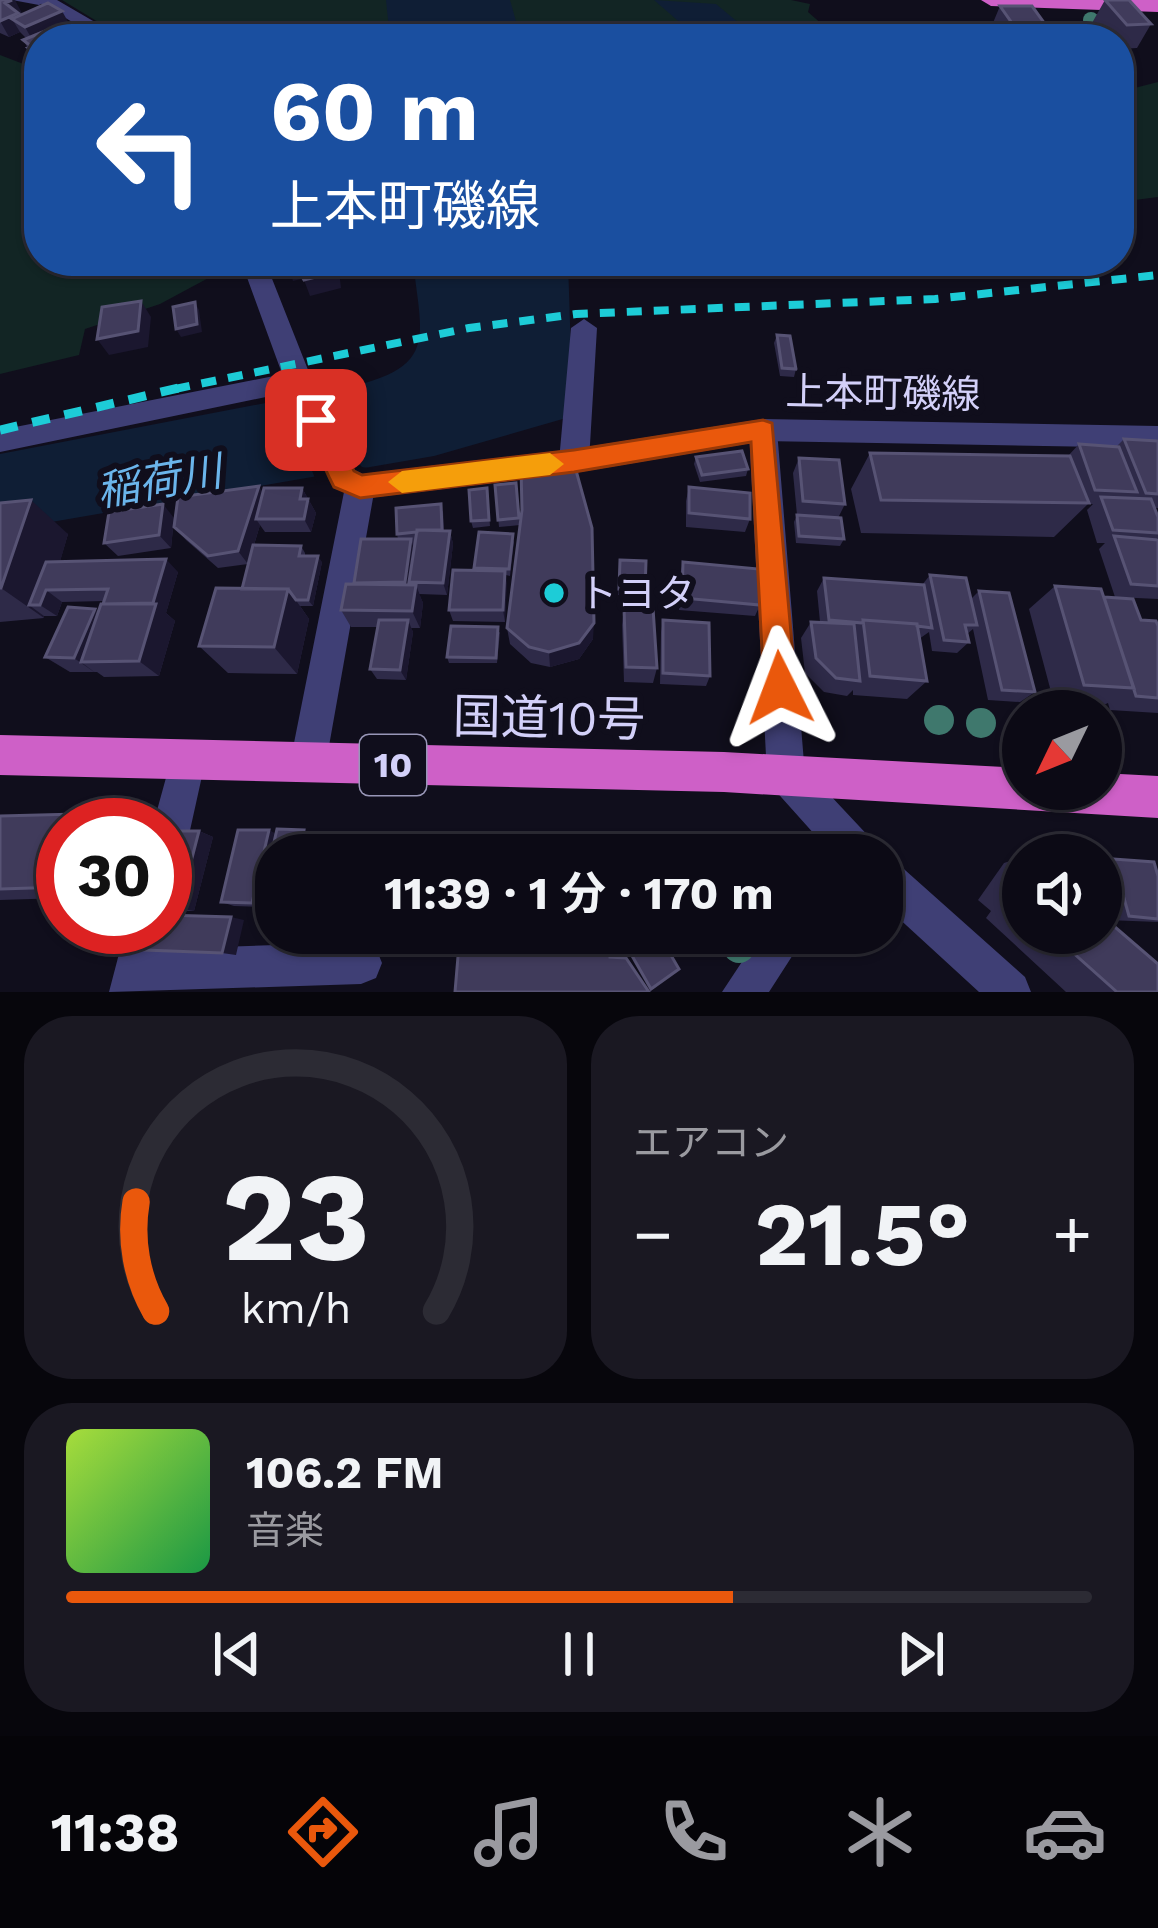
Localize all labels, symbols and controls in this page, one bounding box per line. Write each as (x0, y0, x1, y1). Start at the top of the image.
text: 60 m (270, 62, 479, 160)
icon: left (72, 72, 228, 228)
text: 上本町磯線 (270, 175, 540, 238)
pin (265, 369, 367, 471)
street label: 上本町磯線 (785, 369, 981, 417)
icon: arrive (283, 387, 349, 453)
water label: 稲荷川 (93, 445, 229, 516)
place label: トヨタ (578, 571, 695, 616)
marker: トヨタ (541, 580, 567, 606)
position arrow (717, 625, 843, 751)
street label: 国道10号 (452, 688, 646, 748)
north arrow (1002, 690, 1122, 810)
map controls (1002, 690, 1122, 954)
road number: 10 (360, 735, 426, 795)
speed limit sign: 30 (36, 798, 192, 954)
button: sound (1002, 834, 1122, 954)
text: 11:39 · 1 分 · 170 m (384, 867, 774, 920)
text: エアコン (633, 1120, 789, 1165)
text: 23 (221, 1144, 370, 1290)
text: 21.5° (755, 1181, 970, 1287)
text: − (633, 1196, 673, 1273)
text: + (1052, 1196, 1092, 1273)
text: km/h (240, 1282, 351, 1332)
text: 106.2 FM (246, 1446, 443, 1499)
text: 音楽 (246, 1508, 324, 1553)
icon: previous (204, 1621, 270, 1687)
icon: pause (546, 1621, 612, 1687)
icon: next (888, 1621, 954, 1687)
icon: directions (281, 1790, 365, 1874)
icon: music (467, 1790, 551, 1874)
icon: phone (652, 1790, 736, 1874)
icon: climate (838, 1790, 922, 1874)
icon: car (1023, 1790, 1107, 1874)
text: 11:38 (51, 1801, 180, 1864)

